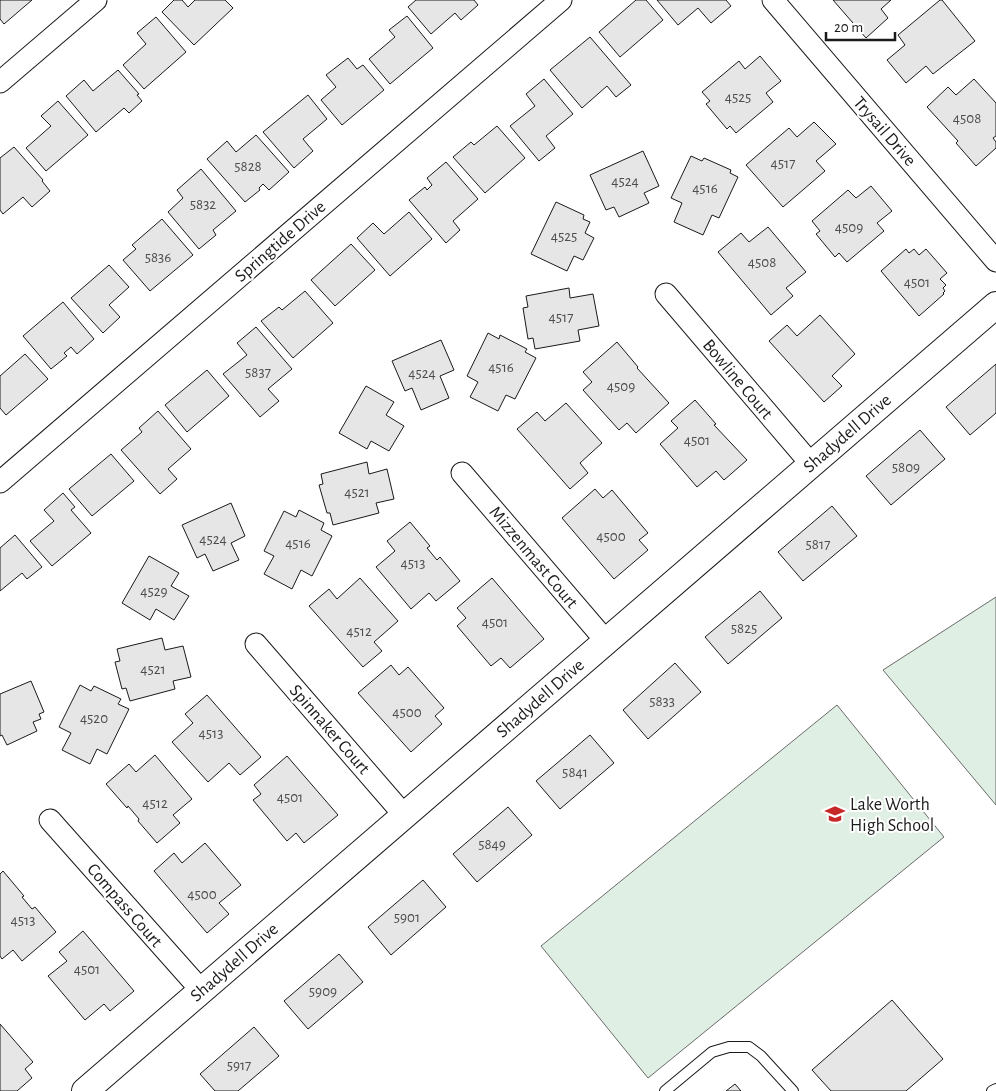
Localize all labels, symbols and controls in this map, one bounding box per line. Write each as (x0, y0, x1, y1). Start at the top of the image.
scale bar (826, 10, 895, 42)
text: 20 m (834, 20, 863, 35)
house number: 4525 (725, 90, 751, 105)
street label: Trysail Drive (849, 93, 919, 170)
house number: 4508 (953, 111, 981, 126)
house number: 4517 (771, 156, 795, 171)
house number: 5828 (234, 159, 262, 174)
house number: 4524 (611, 174, 639, 189)
house number: 4516 (692, 181, 718, 196)
house number: 5832 (190, 197, 216, 212)
street label: Springtide Drive (232, 198, 330, 286)
house number: 4509 (835, 220, 863, 235)
house number: 4525 (551, 229, 577, 244)
house number: 5836 (145, 250, 171, 265)
house number: 4508 (748, 255, 776, 270)
house number: 4501 (904, 275, 930, 290)
house number: 4517 (549, 310, 573, 325)
street label: Bowline Court (699, 336, 776, 423)
house number: 4516 (488, 360, 514, 375)
house number: 5837 (245, 365, 271, 380)
house number: 4524 (408, 366, 436, 381)
house number: 4509 (607, 379, 635, 394)
street label: Shadydell Drive (800, 391, 895, 477)
house number: 4501 (684, 433, 710, 448)
house number: 5809 (892, 460, 920, 475)
house number: 4521 (344, 485, 370, 500)
street label: Mizzenmast Court (486, 503, 581, 612)
house number: 4500 (596, 529, 626, 544)
house number: 4524 (199, 532, 227, 547)
house number: 4516 (285, 536, 311, 551)
house number: 5817 (806, 537, 830, 552)
house number: 4513 (401, 556, 425, 571)
house number: 4529 (140, 584, 168, 599)
house number: 4501 (482, 615, 508, 630)
house number: 5825 (731, 621, 757, 636)
house number: 4512 (346, 624, 372, 639)
street label: Shadydell Drive (493, 656, 588, 742)
house number: 4521 (140, 662, 166, 677)
street label: Spinnaker Court (286, 681, 373, 778)
house number: 5833 (649, 694, 675, 709)
house number: 4500 (392, 705, 422, 720)
house number: 4520 (80, 711, 108, 726)
house number: 4513 (199, 726, 223, 741)
house number: 5841 (562, 765, 588, 780)
house number: 4501 (277, 790, 303, 805)
house number: 4512 (142, 796, 168, 811)
place label: Lake Worth High School (850, 796, 934, 835)
school or university icon: Lake Worth High School (824, 803, 846, 825)
house number: 5849 (478, 837, 506, 852)
street label: Compass Court (83, 860, 165, 951)
house number: 4500 (187, 887, 217, 902)
house number: 5901 (394, 910, 420, 925)
house number: 4513 (11, 913, 35, 928)
street label: Shadydell Drive (187, 920, 282, 1006)
house number: 4501 (74, 962, 100, 977)
house number: 5909 (309, 984, 337, 999)
house number: 5917 (227, 1058, 251, 1073)

